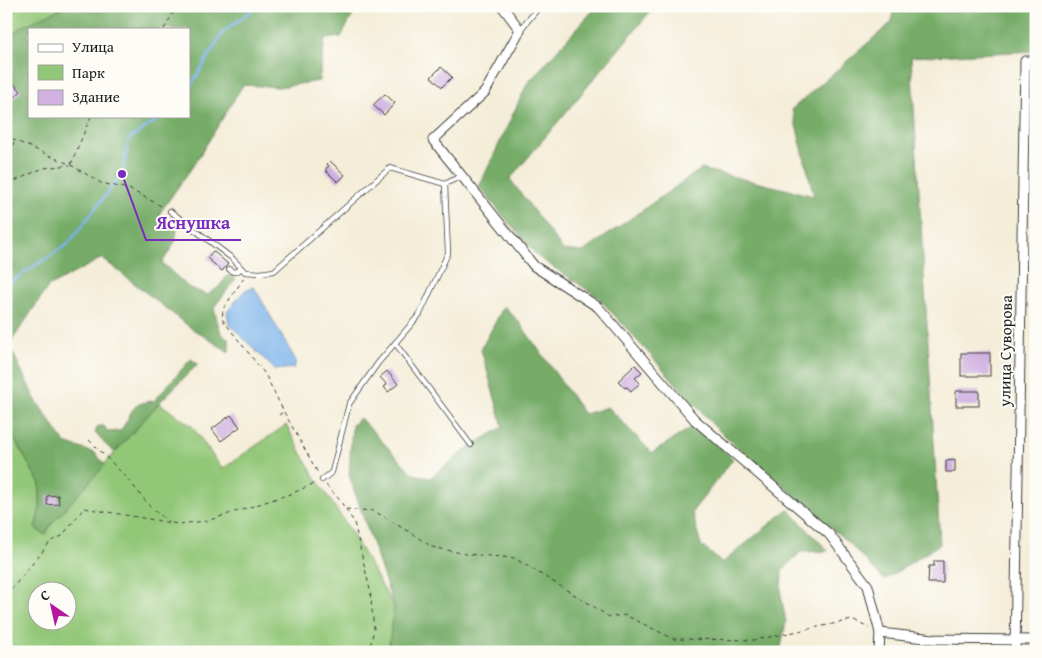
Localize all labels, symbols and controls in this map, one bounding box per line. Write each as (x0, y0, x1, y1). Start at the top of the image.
legend (28, 28, 190, 118)
text: Улица (72, 36, 115, 57)
text: Парк (72, 62, 105, 83)
text: Здание (72, 86, 120, 107)
callout: Яснушка (146, 207, 241, 240)
text: Яснушка (155, 209, 231, 236)
street label: улица Суворова (992, 295, 1018, 408)
north arrow (28, 580, 78, 630)
text: С (36, 585, 54, 606)

